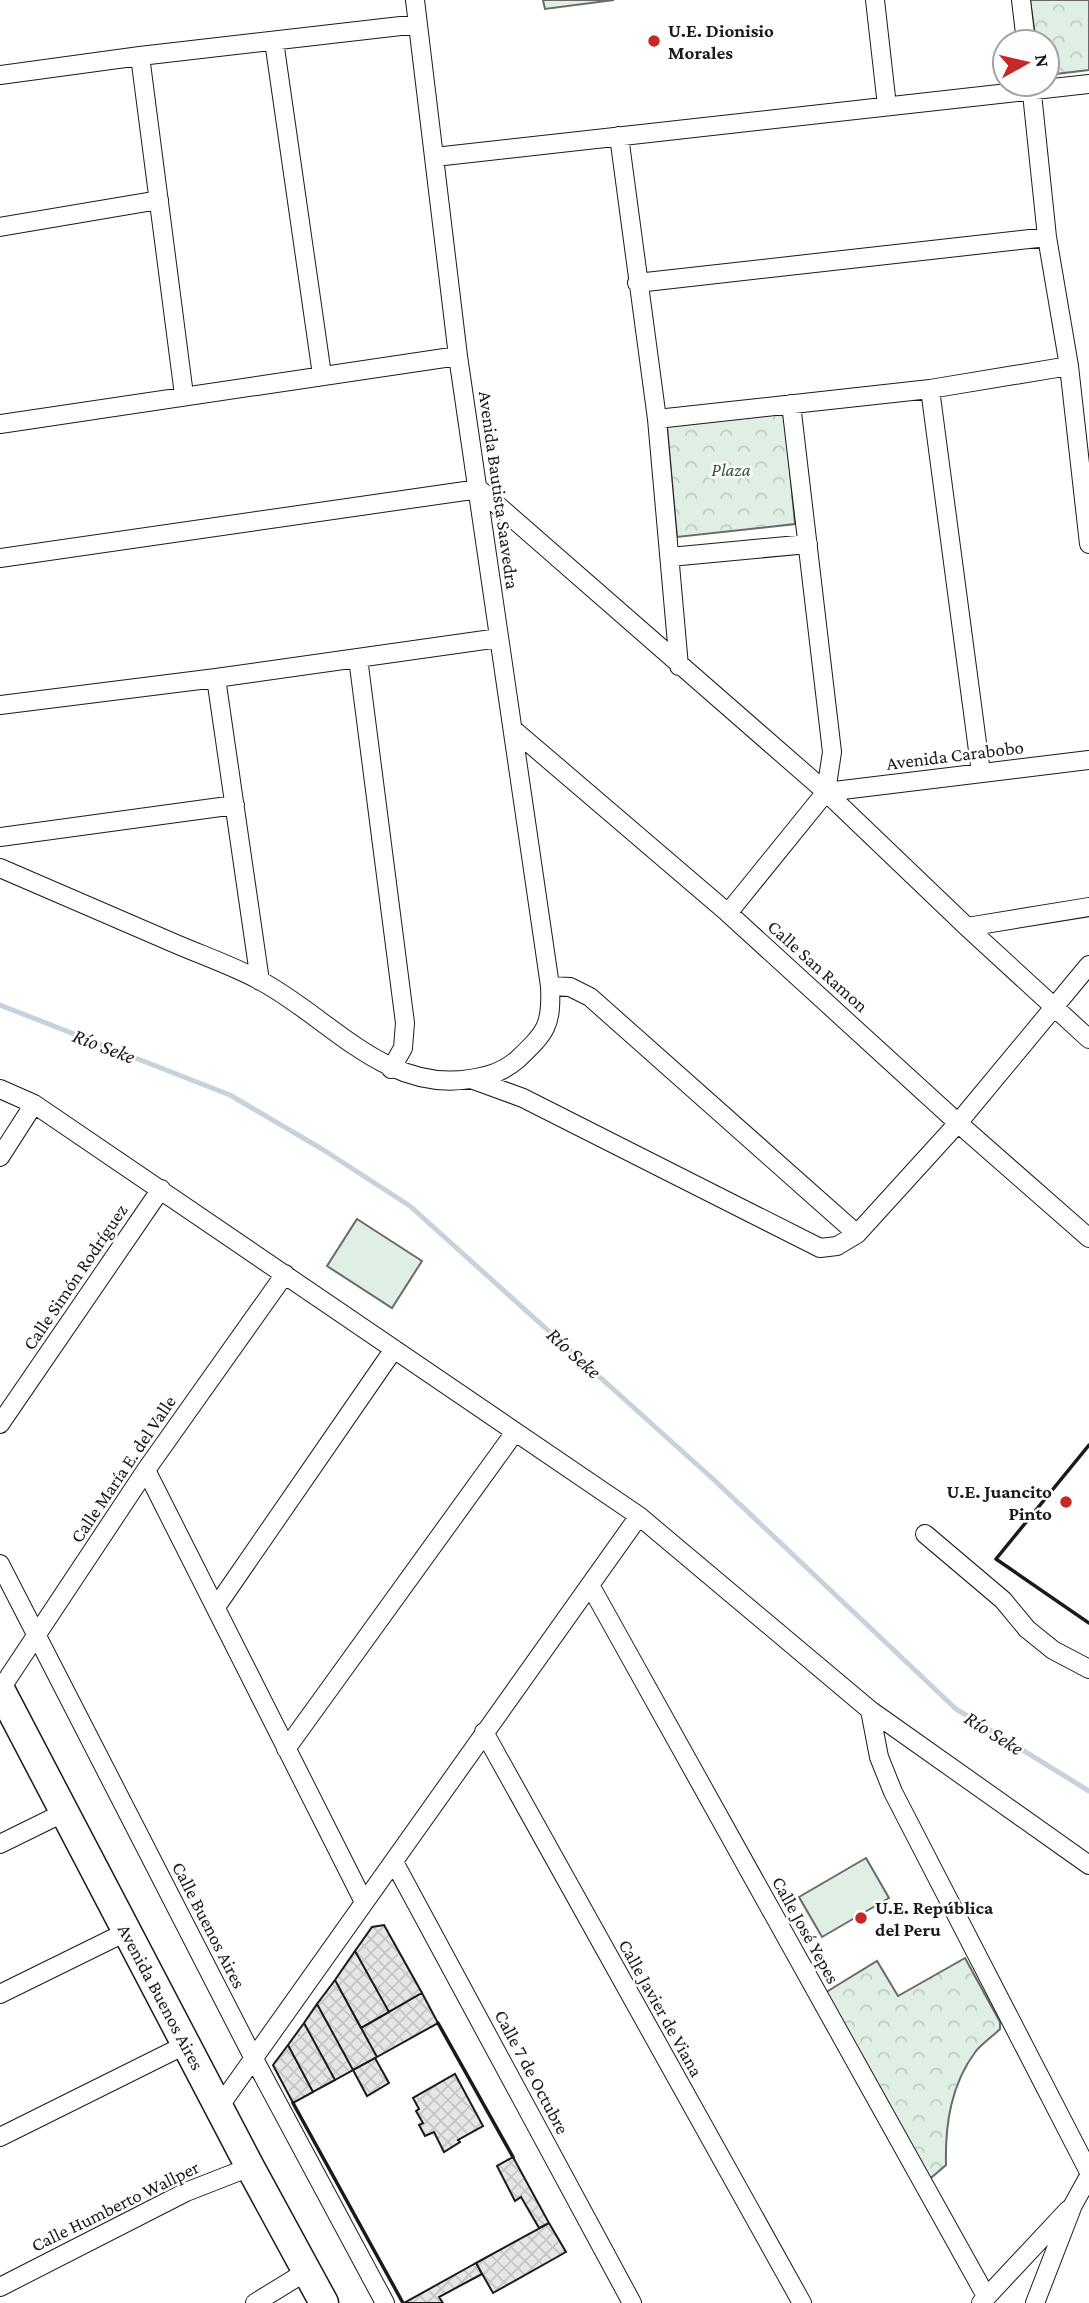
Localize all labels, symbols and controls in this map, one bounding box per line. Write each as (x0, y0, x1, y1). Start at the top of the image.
place label: U.E. Dionisio Morales (668, 20, 774, 63)
north arrow (991, 28, 1061, 98)
marker: U.E. Dionisio Morales (646, 33, 662, 49)
text: N (1031, 53, 1054, 69)
street label: Avenida Bautista Saavedra (475, 390, 523, 591)
park label: Plaza (711, 459, 751, 480)
street label: Avenida Carabobo (885, 736, 1025, 774)
street label: Calle San Ramon (764, 916, 872, 1016)
water label: Río Seke (69, 1023, 139, 1069)
street label: Calle Simón Rodríguez (18, 1200, 132, 1354)
water label: Río Seke (542, 1322, 606, 1384)
street label: Calle María E. del Valle (66, 1392, 180, 1546)
place label: U.E. Juancito Pinto (946, 1481, 1052, 1524)
marker: U.E. Juancito Pinto (1058, 1494, 1074, 1510)
water label: Río Seke (960, 1706, 1028, 1760)
street label: Calle Buenos Aires (168, 1858, 250, 1992)
street label: Calle José Yepes (768, 1873, 844, 1987)
place label: U.E. República del Peru (875, 1897, 994, 1940)
marker: U.E. República del Peru (853, 1910, 869, 1926)
street label: Avenida Buenos Aires (114, 1920, 208, 2074)
street label: Calle Javier de Viana (615, 1936, 708, 2081)
street label: Calle 7 de Octubre (490, 2006, 574, 2138)
street label: Calle Humberto Wallper (28, 2156, 203, 2256)

